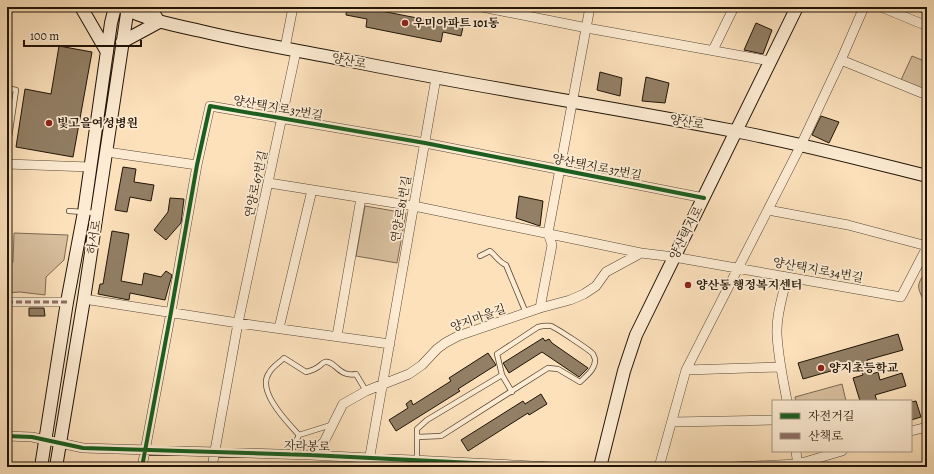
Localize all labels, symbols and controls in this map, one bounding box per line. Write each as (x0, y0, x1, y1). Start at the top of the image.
place label: 우미아파트 101동 (413, 15, 500, 31)
marker: 우미아파트 101동 (400, 18, 410, 28)
scale bar (24, 22, 141, 48)
text: 100 m (30, 28, 59, 44)
street label: 양산로 (330, 50, 368, 72)
street label: 양산택지로37번길 (232, 92, 324, 124)
street label: 양산로 (668, 111, 706, 133)
place label: 빛고을여성병원 (57, 115, 138, 131)
marker: 빛고을여성병원 (44, 118, 54, 128)
street label: 연양로67번길 (241, 149, 271, 219)
street label: 양산택지로37번길 (551, 150, 643, 184)
street label: 연양로81번길 (387, 174, 415, 244)
street label: 양산택지로 (666, 203, 706, 262)
street label: 하서로 (83, 218, 105, 255)
street label: 양산택지로34번길 (772, 254, 864, 286)
place label: 양산동 행정복지센터 (696, 277, 802, 293)
marker: 양산동 행정복지센터 (683, 280, 693, 290)
street label: 양지마을길 (448, 301, 508, 335)
place label: 양지초등학교 (829, 360, 899, 376)
marker: 양지초등학교 (816, 363, 826, 373)
legend (772, 400, 912, 452)
text: 자전거길 (808, 408, 854, 424)
text: 산책로 (808, 428, 843, 444)
street label: 자라봉로 (284, 437, 331, 455)

